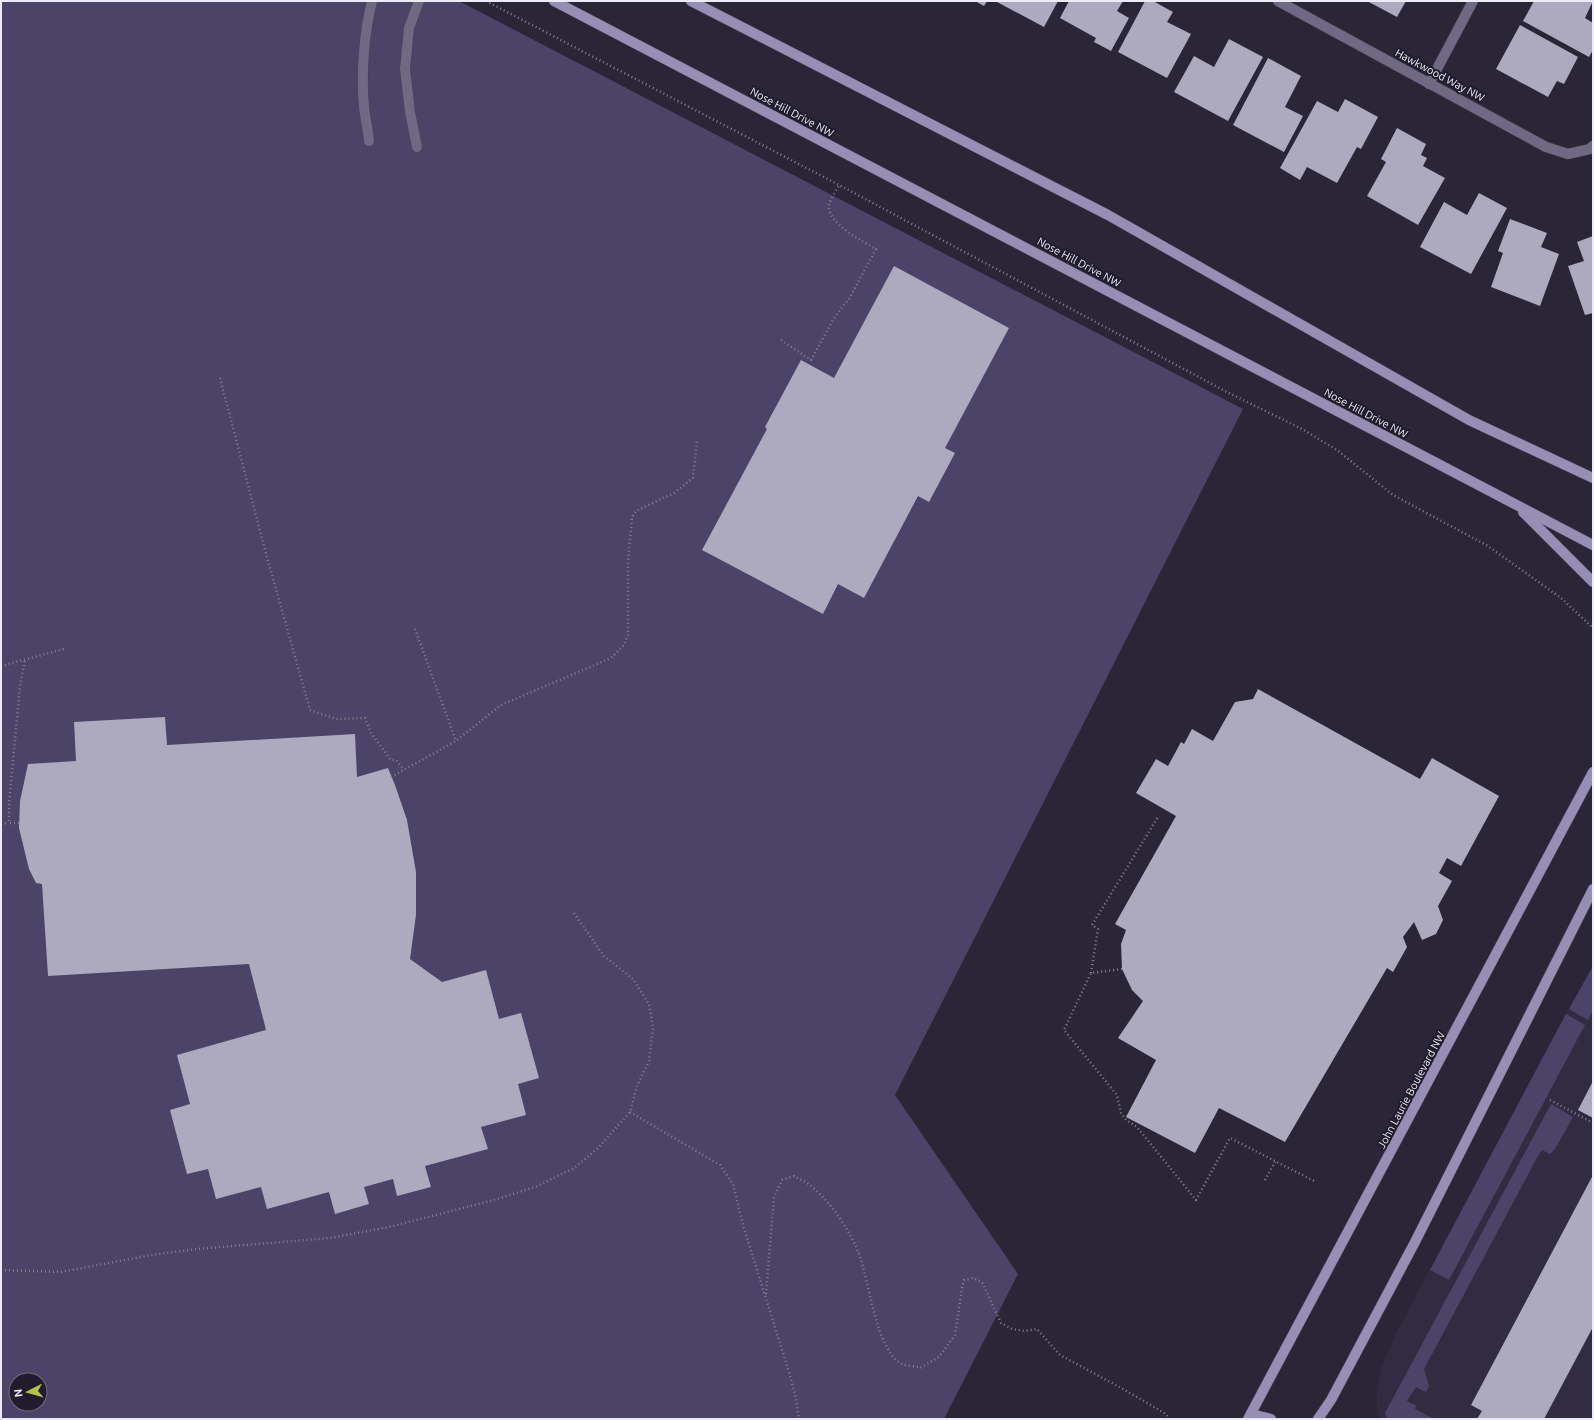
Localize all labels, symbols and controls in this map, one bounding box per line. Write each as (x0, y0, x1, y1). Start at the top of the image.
street label: Hawkwood Way NW (1393, 46, 1487, 104)
street label: Nose Hill Drive NW (748, 85, 836, 139)
street label: Nose Hill Drive NW (1035, 235, 1123, 289)
street label: Nose Hill Drive NW (1322, 386, 1410, 440)
street label: John Laurie Boulevard NW (1375, 1029, 1447, 1151)
north arrow (8, 1372, 48, 1412)
text: N (12, 1388, 24, 1398)

